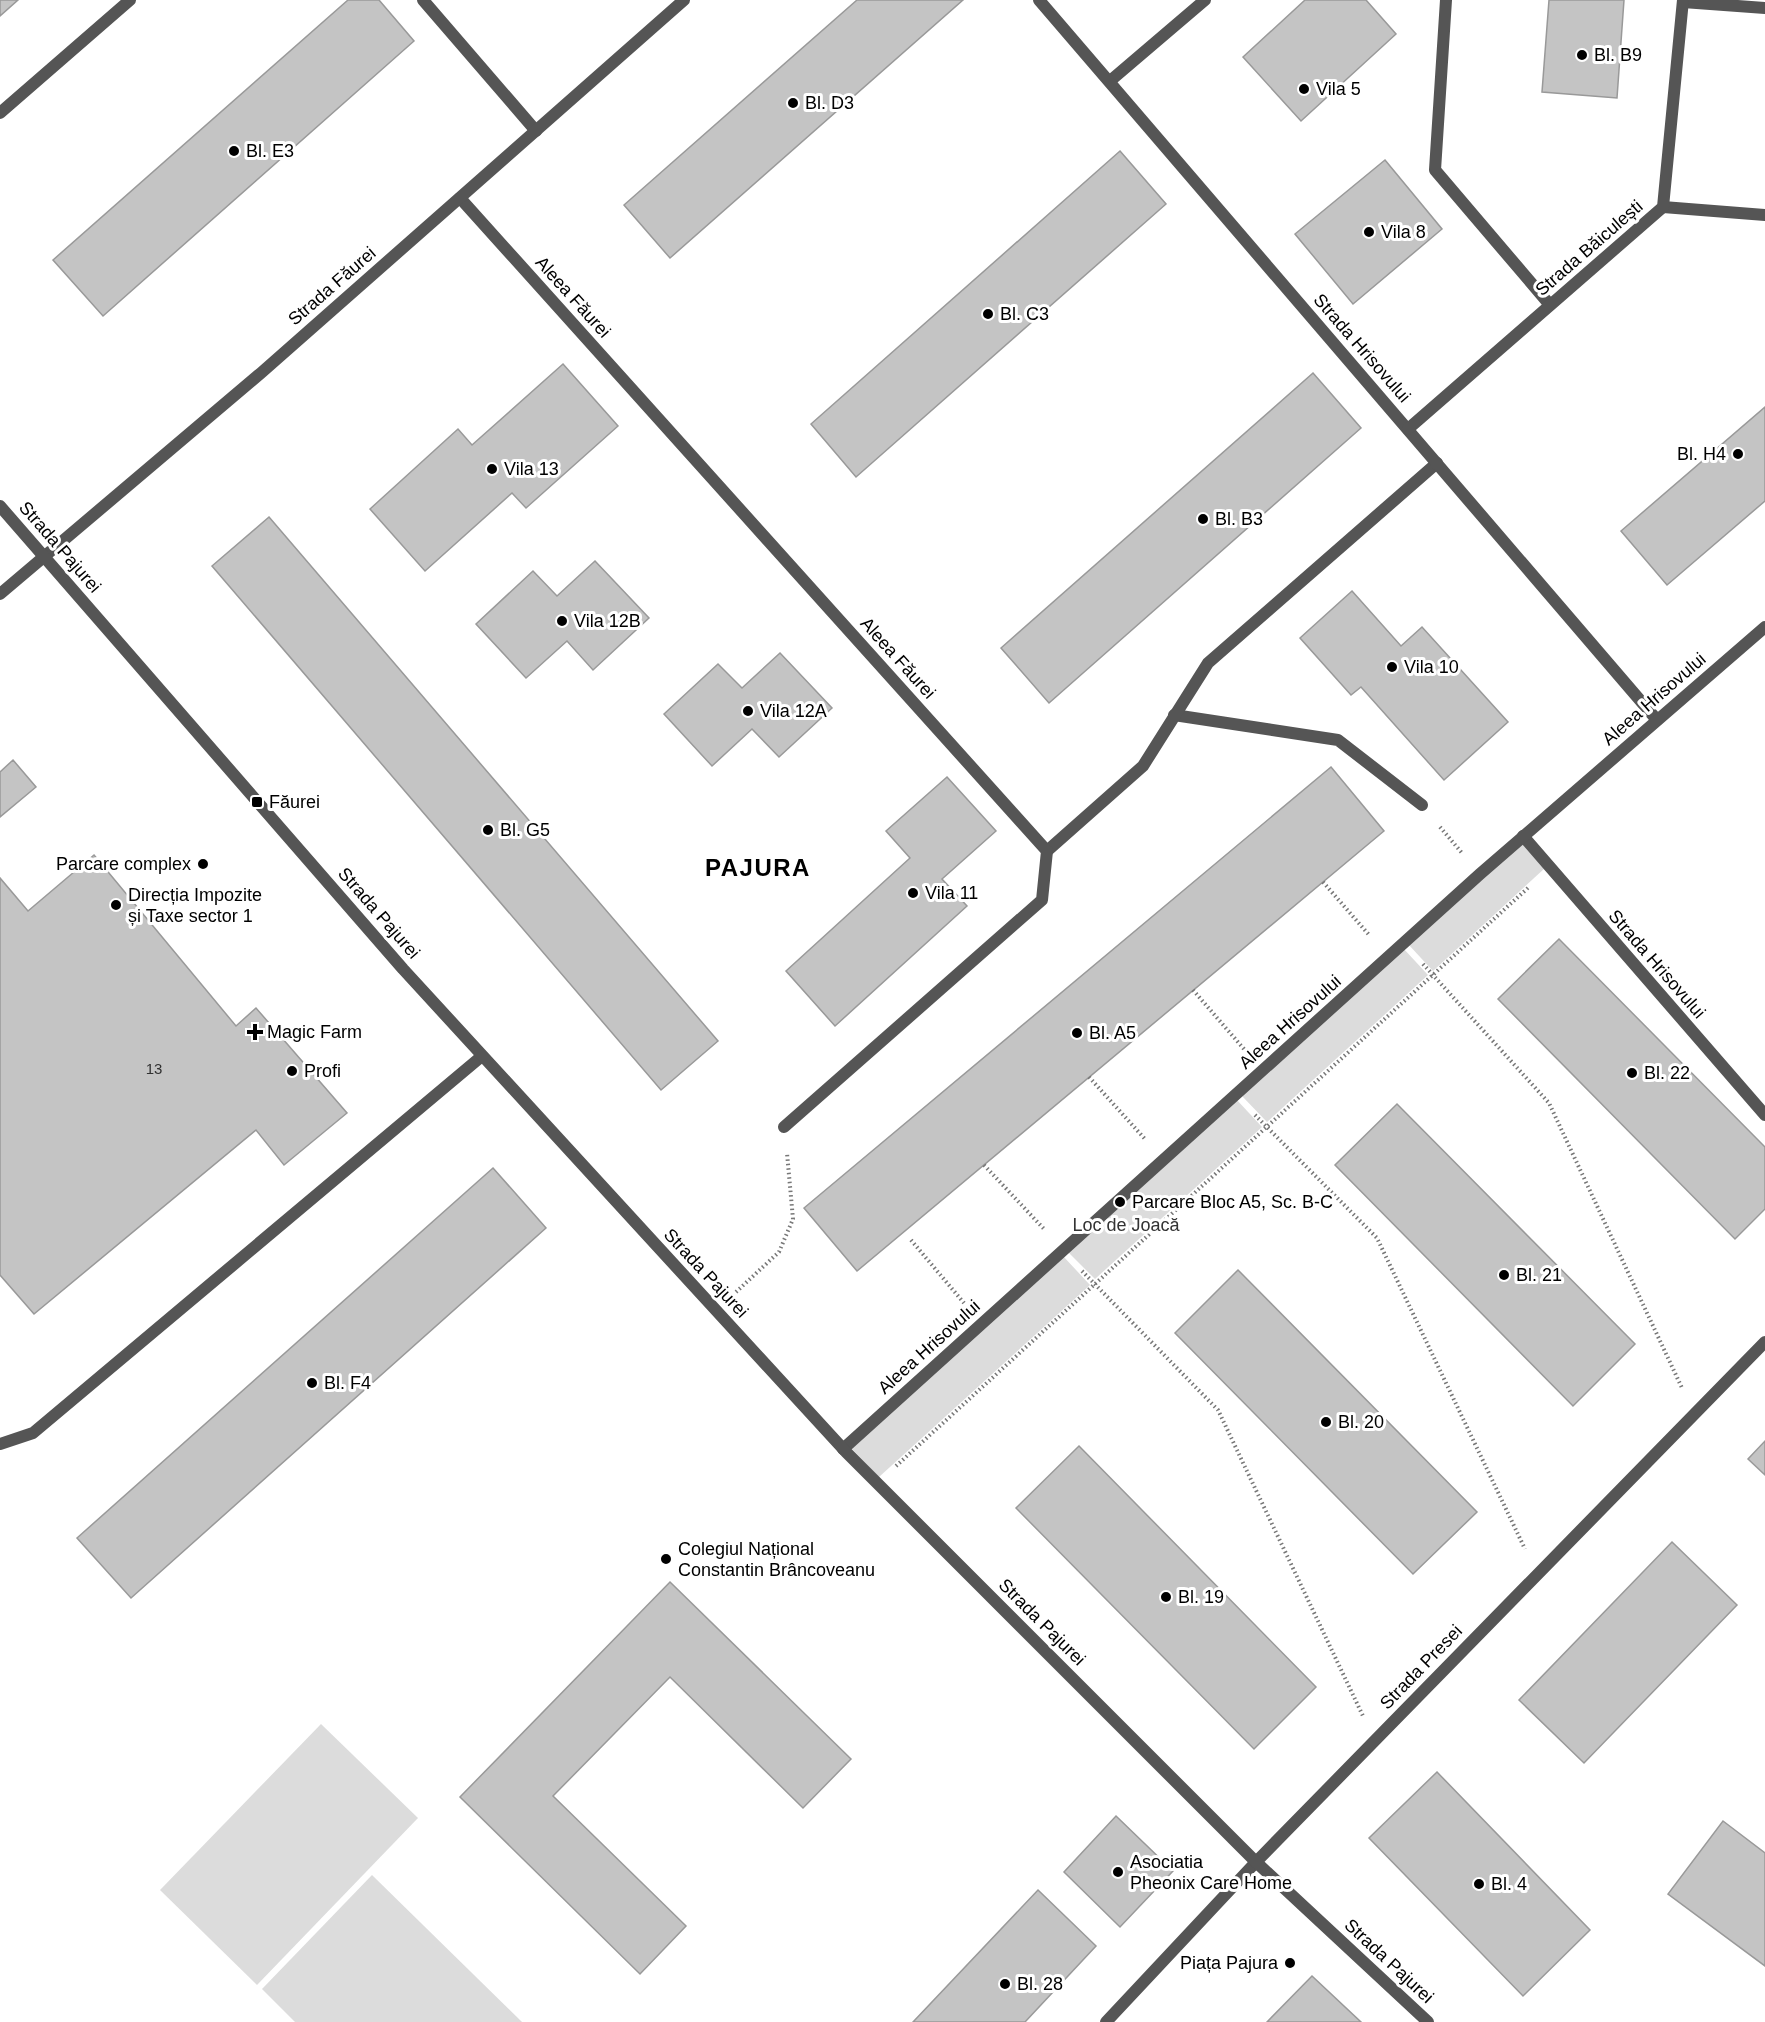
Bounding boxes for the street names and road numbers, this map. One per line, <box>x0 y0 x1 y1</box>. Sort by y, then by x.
street label: Strada Băiculești <box>1531 196 1647 300</box>
street label: Strada Făurei <box>284 243 380 329</box>
street label: Aleea Făurei <box>531 252 615 342</box>
street label: Strada Hrisovului <box>1309 290 1415 406</box>
street label: Strada Pajurei <box>15 497 105 597</box>
street label: Aleea Făurei <box>856 613 940 703</box>
street label: Aleea Hrisovului <box>1598 649 1710 749</box>
street label: Strada Pajurei <box>334 863 424 963</box>
street label: Strada Hrisovului <box>1604 906 1710 1022</box>
street label: Aleea Hrisovului <box>1235 971 1345 1073</box>
street label: Strada Pajurei <box>660 1224 752 1322</box>
street label: Aleea Hrisovului <box>874 1296 984 1398</box>
street label: Strada Pajurei <box>995 1575 1089 1669</box>
street label: Strada Presei <box>1376 1621 1466 1713</box>
street label: Strada Pajurei <box>1340 1915 1438 2007</box>

